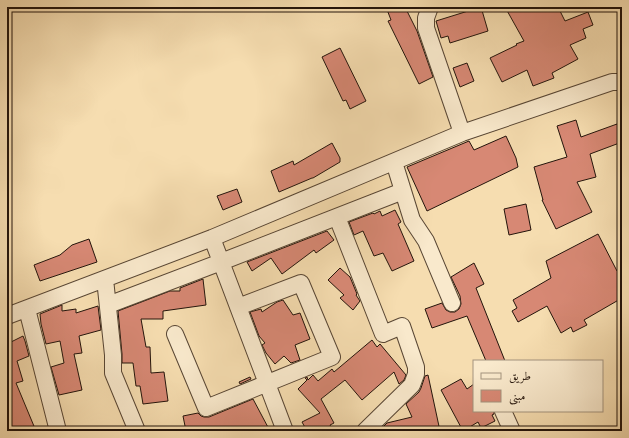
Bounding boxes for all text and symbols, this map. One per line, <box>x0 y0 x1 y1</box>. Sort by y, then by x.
legend <box>473 360 603 412</box>
text: طريق <box>509 369 531 384</box>
text: مبنى <box>509 389 525 405</box>

